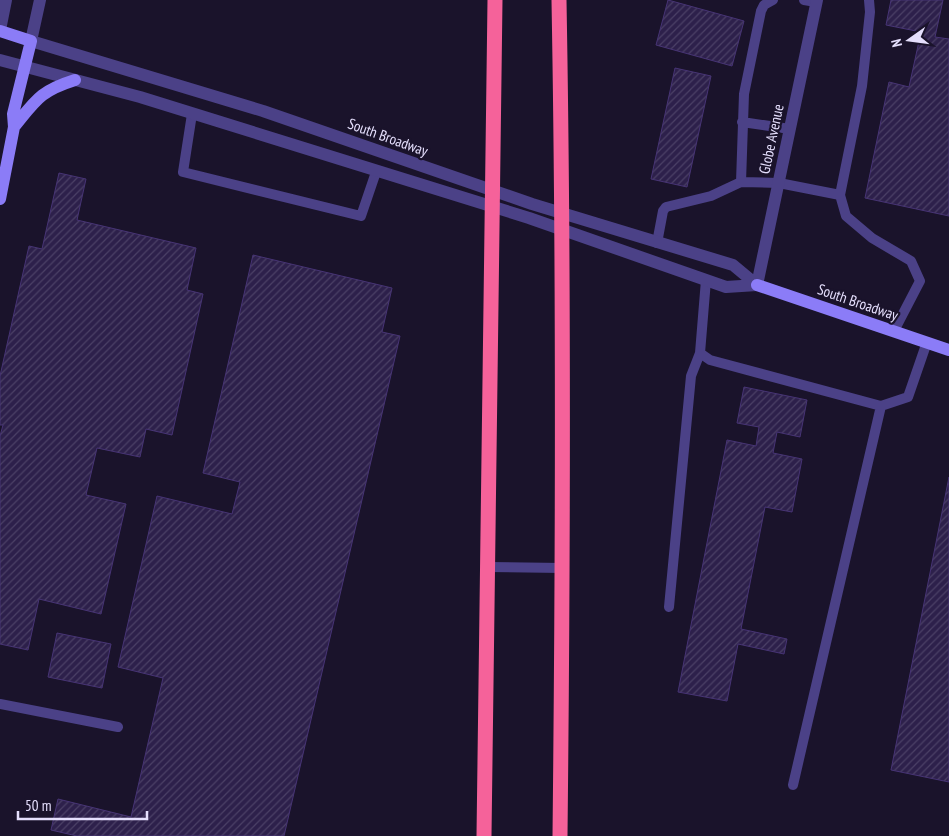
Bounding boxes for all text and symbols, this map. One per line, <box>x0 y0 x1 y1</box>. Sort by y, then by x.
north arrow <box>884 15 934 65</box>
text: N <box>887 37 906 49</box>
street label: Globe Avenue <box>754 102 788 176</box>
street label: South Broadway <box>345 114 431 160</box>
street label: South Broadway <box>815 279 901 325</box>
scale bar <box>18 788 146 820</box>
text: 50 m <box>25 796 51 815</box>

